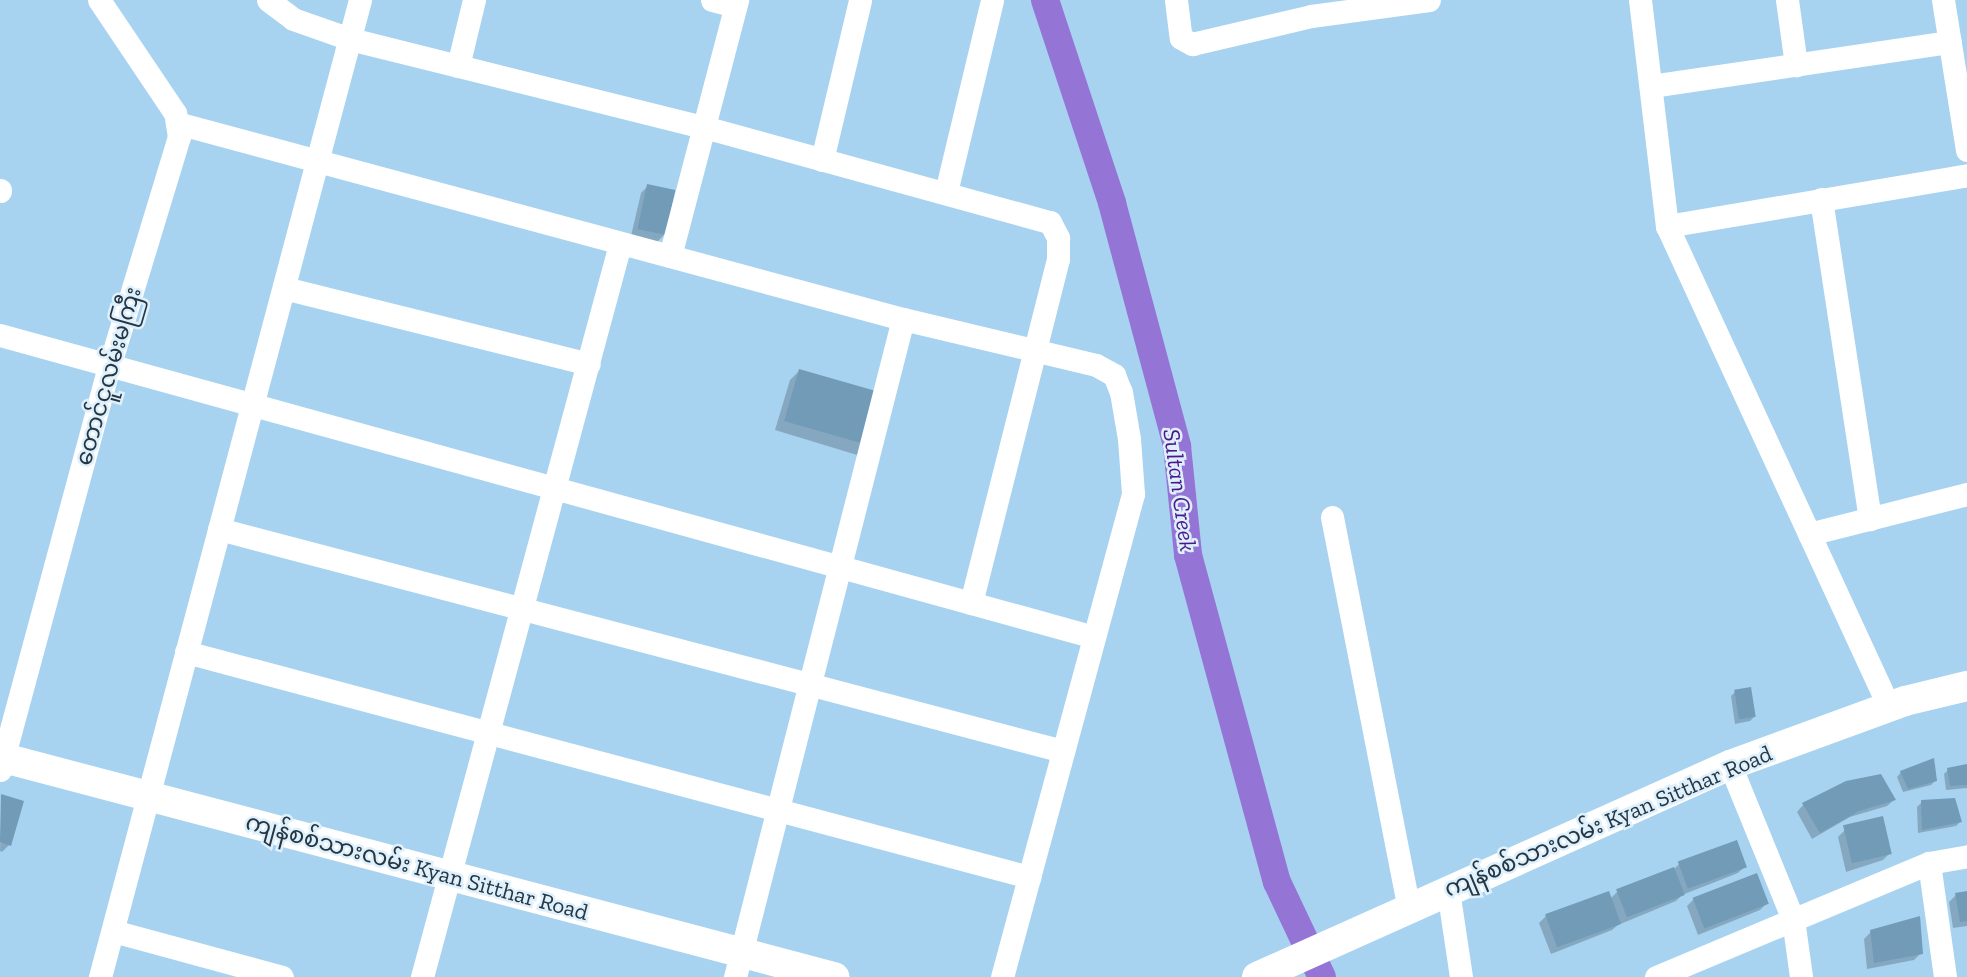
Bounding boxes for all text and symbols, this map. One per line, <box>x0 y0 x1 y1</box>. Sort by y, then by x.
street label: တောင်ငူလမ်းမကြီး <box>69 284 147 468</box>
water label: Sultan Creek <box>1157 427 1203 553</box>
street label: ကျန်စစ်သားလမ်း Kyan Sitthar Road <box>1440 739 1776 903</box>
street label: ကျန်စစ်သားလမ်း Kyan Sitthar Road <box>243 808 591 926</box>

